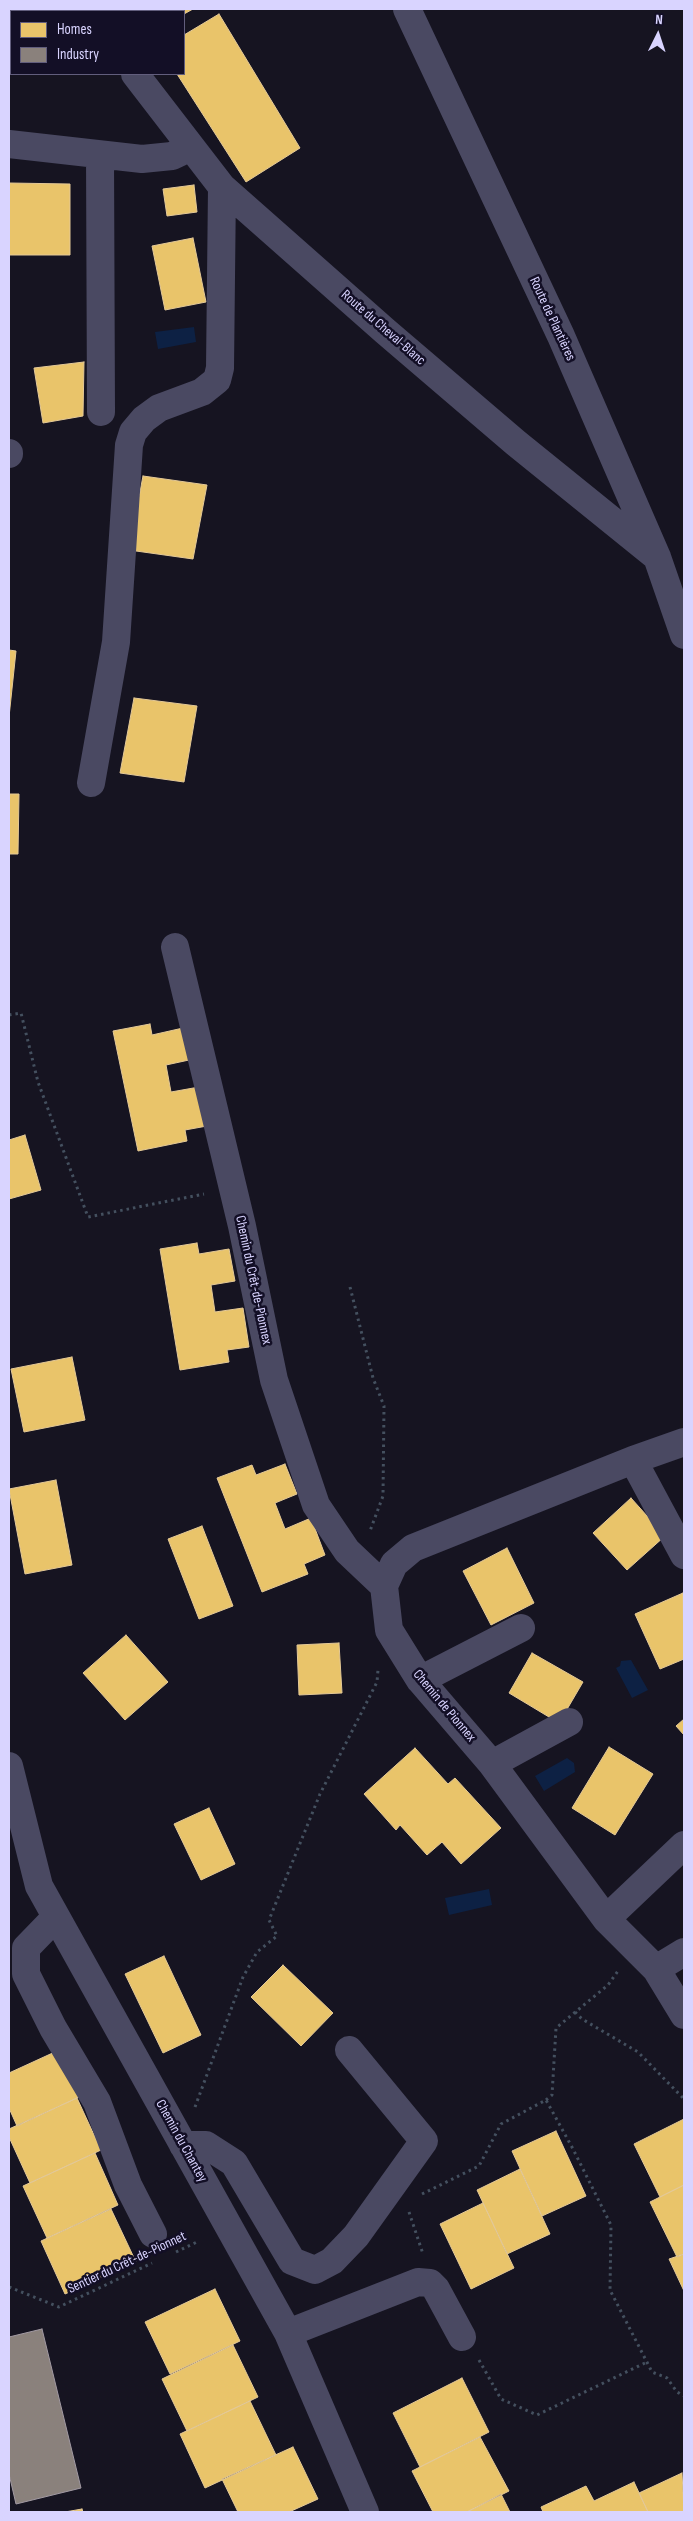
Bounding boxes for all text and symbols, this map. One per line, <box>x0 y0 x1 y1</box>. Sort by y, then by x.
legend <box>10 10 185 75</box>
north arrow <box>633 10 683 60</box>
text: N <box>655 11 663 28</box>
text: Homes <box>57 20 92 39</box>
text: Industry <box>57 45 99 64</box>
street label: Route de Plantières <box>525 274 579 364</box>
street label: Route du Cheval-Blanc <box>337 287 429 369</box>
street label: Chemin du Crêt-de-Pionnex <box>231 1214 275 1346</box>
street label: Chemin de Pionnex <box>409 1667 479 1745</box>
street label: Chemin du Chantey <box>151 2097 211 2185</box>
street label: Sentier du Crêt-de-Pionnet <box>65 2228 189 2298</box>

